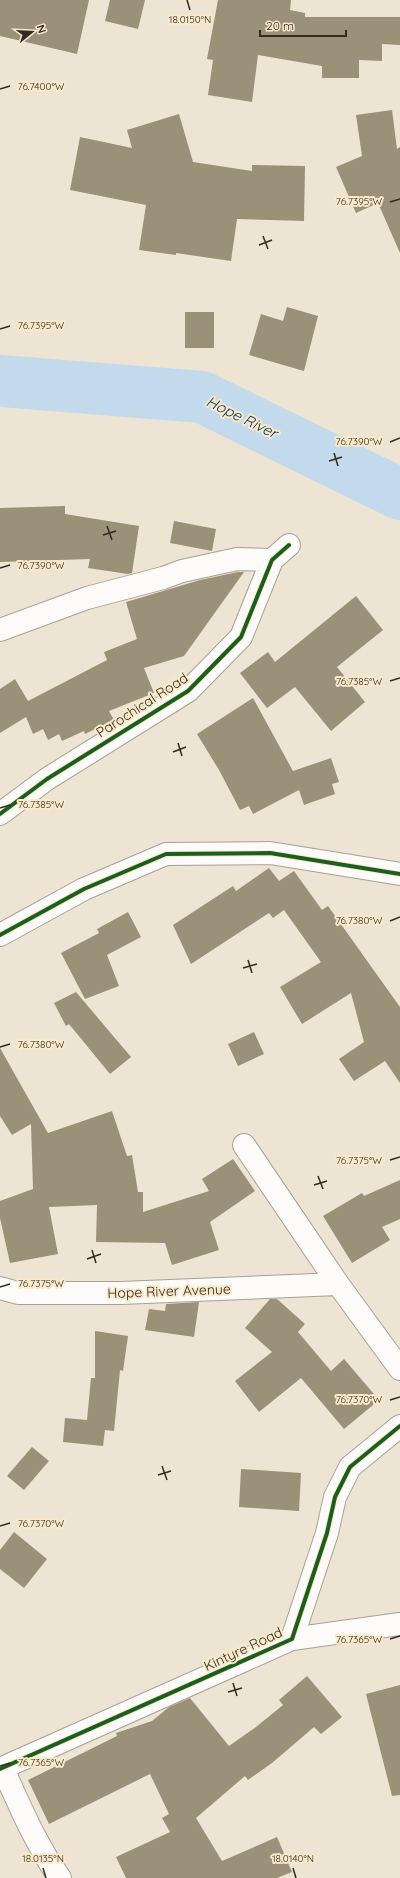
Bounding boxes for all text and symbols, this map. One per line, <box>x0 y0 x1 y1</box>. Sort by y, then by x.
north arrow <box>12 12 52 52</box>
scale bar <box>260 12 346 38</box>
text: 18.0150°N <box>169 13 211 26</box>
text: 20 m <box>266 18 294 33</box>
text: N <box>34 23 49 35</box>
text: 76.7400°W <box>18 80 65 93</box>
text: 76.7395°W <box>336 195 383 208</box>
text: 76.7395°W <box>18 319 65 332</box>
water label: Hope River <box>203 392 283 443</box>
text: 76.7390°W <box>336 435 383 448</box>
text: 76.7390°W <box>18 559 65 572</box>
street label: Parochical Road <box>93 669 191 741</box>
text: 76.7385°W <box>336 675 382 688</box>
text: 76.7385°W <box>18 798 64 811</box>
text: 76.7380°W <box>336 914 383 927</box>
text: 76.7380°W <box>18 1038 65 1051</box>
text: 76.7375°W <box>336 1154 382 1167</box>
text: 76.7375°W <box>18 1277 64 1290</box>
street label: Hope River Avenue <box>107 1280 231 1302</box>
text: 76.7370°W <box>336 1393 383 1406</box>
text: 76.7370°W <box>18 1517 65 1530</box>
street label: Kintyre Road <box>201 1623 285 1675</box>
text: 76.7365°W <box>336 1633 382 1646</box>
text: 76.7365°W <box>18 1756 64 1769</box>
text: 18.0135°N <box>22 1852 64 1865</box>
text: 18.0140°N <box>272 1852 314 1865</box>

